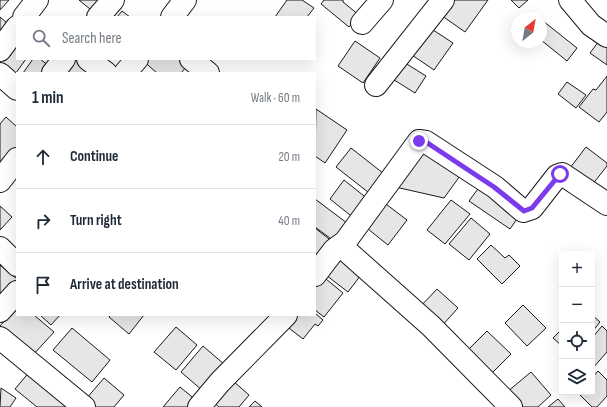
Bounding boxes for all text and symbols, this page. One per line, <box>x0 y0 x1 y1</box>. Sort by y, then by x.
north arrow <box>511 12 547 48</box>
search box <box>16 16 316 60</box>
icon: search <box>30 27 52 49</box>
text: Search here <box>62 29 122 48</box>
text: 1 min <box>32 88 64 108</box>
text: Walk · 60 m <box>251 90 300 106</box>
route end <box>410 132 428 150</box>
icon: ahead <box>32 146 54 168</box>
text: Continue <box>70 147 119 166</box>
text: 20 m <box>278 149 300 165</box>
route start <box>551 165 569 183</box>
icon: right <box>32 210 54 232</box>
text: Turn right <box>70 211 122 230</box>
text: 40 m <box>278 213 300 229</box>
map controls <box>559 251 595 395</box>
button: + <box>559 251 595 287</box>
icon: arrive <box>32 274 54 296</box>
text: Arrive at destination <box>70 275 179 294</box>
button: − <box>559 287 595 323</box>
button: locate <box>559 323 595 359</box>
button: layers <box>559 359 595 395</box>

